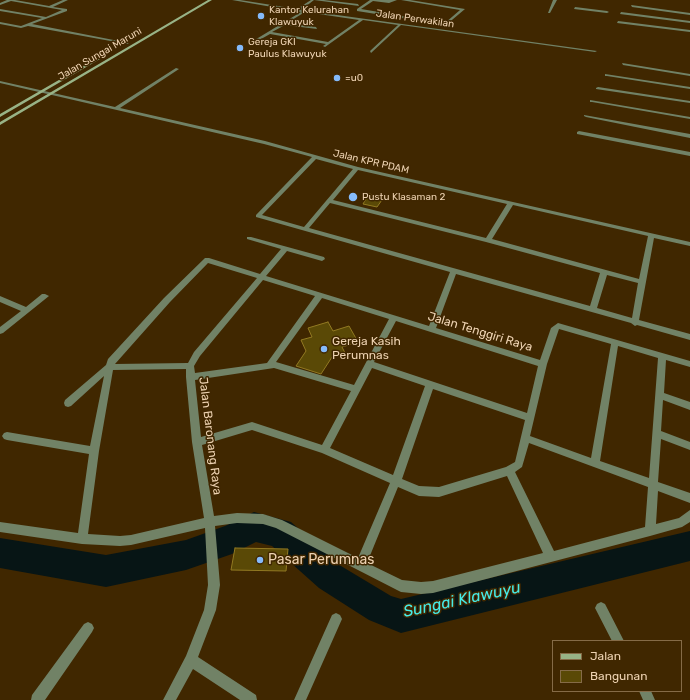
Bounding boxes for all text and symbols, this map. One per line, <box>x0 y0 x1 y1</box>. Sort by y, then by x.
place label: Kantor Kelurahan Klawuyuk <box>269 4 349 28</box>
street label: Jalan Perwakilan <box>375 8 455 30</box>
marker: Kantor Kelurahan Klawuyuk <box>256 11 266 21</box>
street label: Jalan Sungai Maruni <box>56 25 144 83</box>
place label: Gereja GKI Paulus Klawuyuk <box>248 36 327 60</box>
marker: Gereja GKI Paulus Klawuyuk <box>235 43 245 53</box>
place label: =u0 <box>345 72 363 84</box>
marker: =u0 <box>332 73 342 83</box>
street label: Jalan KPR PDAM <box>332 147 410 177</box>
marker: Pustu Klasaman 2 <box>347 191 359 203</box>
place label: Pustu Klasaman 2 <box>362 191 445 203</box>
street label: Jalan Tenggiri Raya <box>426 309 534 355</box>
place label: Gereja Kasih Perumnas <box>332 335 401 363</box>
marker: Gereja Kasih Perumnas <box>319 344 329 354</box>
street label: Jalan Baronang Raya <box>196 376 224 496</box>
place label: Pasar Perumnas <box>268 552 374 568</box>
marker: Pasar Perumnas <box>255 555 265 565</box>
water label: Sungai Klawuyu <box>401 578 523 622</box>
legend <box>552 640 682 692</box>
text: Jalan <box>590 649 621 663</box>
text: Bangunan <box>590 669 647 683</box>

